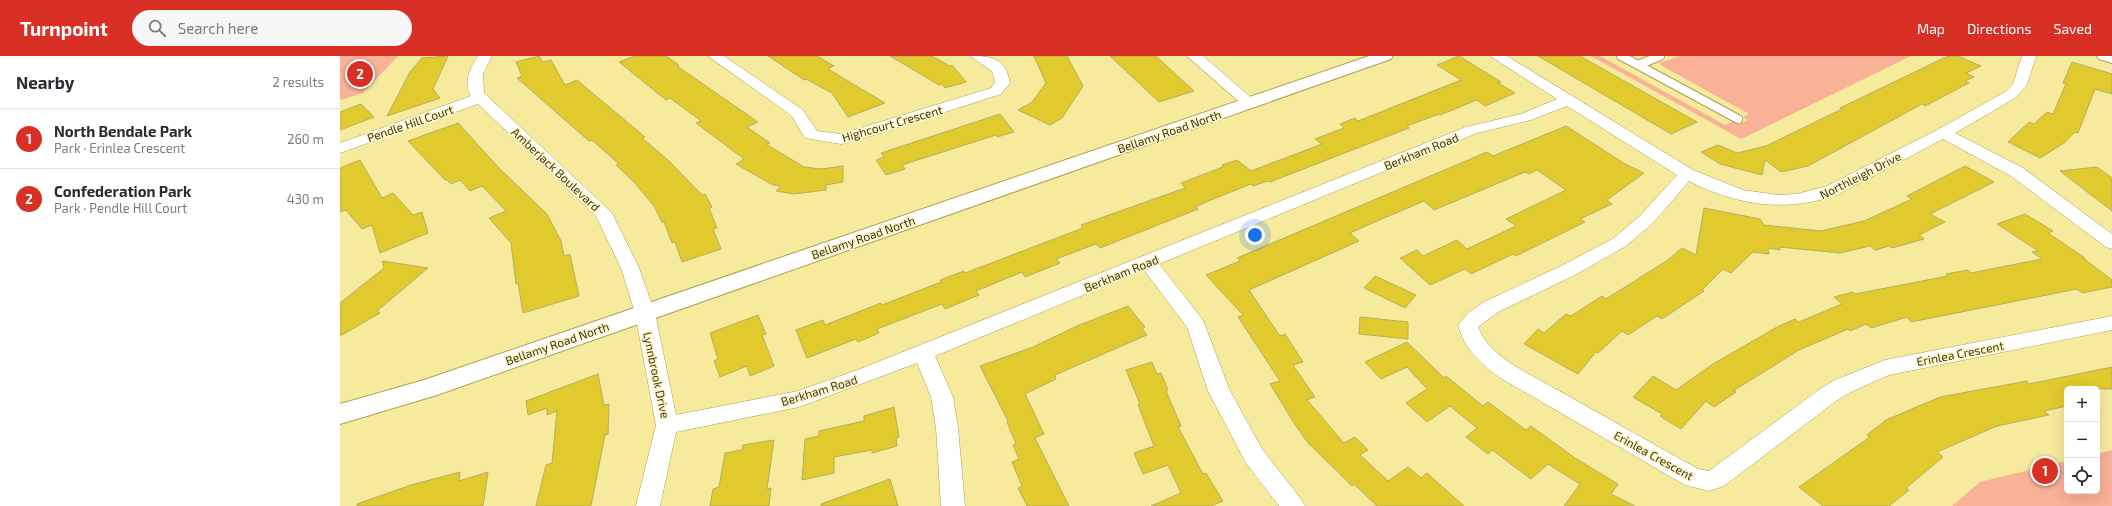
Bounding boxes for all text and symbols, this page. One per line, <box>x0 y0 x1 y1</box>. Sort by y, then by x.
search box <box>132 10 412 46</box>
text: Turnpoint <box>20 17 108 40</box>
icon: search <box>146 17 168 39</box>
text: Search here <box>178 19 258 37</box>
text: Map <box>1917 20 1945 37</box>
text: Directions <box>1967 20 2032 37</box>
text: Saved <box>2054 20 2092 37</box>
pin: 2 <box>347 59 373 89</box>
text: Nearby <box>16 72 74 92</box>
text: 2 results <box>272 74 324 90</box>
street label: Pendle Hill Court <box>365 102 455 144</box>
street label: Highcourt Crescent <box>840 102 944 144</box>
street label: Bellamy Road North <box>1115 107 1223 155</box>
text: North Bendale Park <box>54 122 192 140</box>
street label: Amberjack Boulevard <box>508 124 603 214</box>
street label: Berkham Road <box>1382 130 1460 172</box>
text: 1 <box>26 131 32 147</box>
text: 260 m <box>287 131 324 147</box>
text: Park · Erinlea Crescent <box>54 140 185 156</box>
street label: Northleigh Drive <box>1817 148 1903 202</box>
text: Confederation Park <box>54 182 191 200</box>
text: 2 <box>25 191 33 207</box>
text: 430 m <box>287 191 324 207</box>
text: Park · Pendle Hill Court <box>54 200 187 216</box>
street label: Bellamy Road North <box>809 213 917 261</box>
your location <box>1245 225 1265 245</box>
street label: Berkham Road <box>1082 252 1160 294</box>
street label: Bellamy Road North <box>503 319 611 367</box>
street label: Lynnbrook Drive <box>641 331 673 419</box>
street label: Erinlea Crescent <box>1915 338 2005 368</box>
street label: Berkham Road <box>779 372 859 408</box>
map controls <box>2064 386 2100 494</box>
button: + <box>2064 386 2100 422</box>
button: − <box>2064 422 2100 458</box>
street label: Erinlea Crescent <box>1612 427 1696 483</box>
pin: 1 <box>2032 456 2058 486</box>
button: locate <box>2064 458 2100 494</box>

